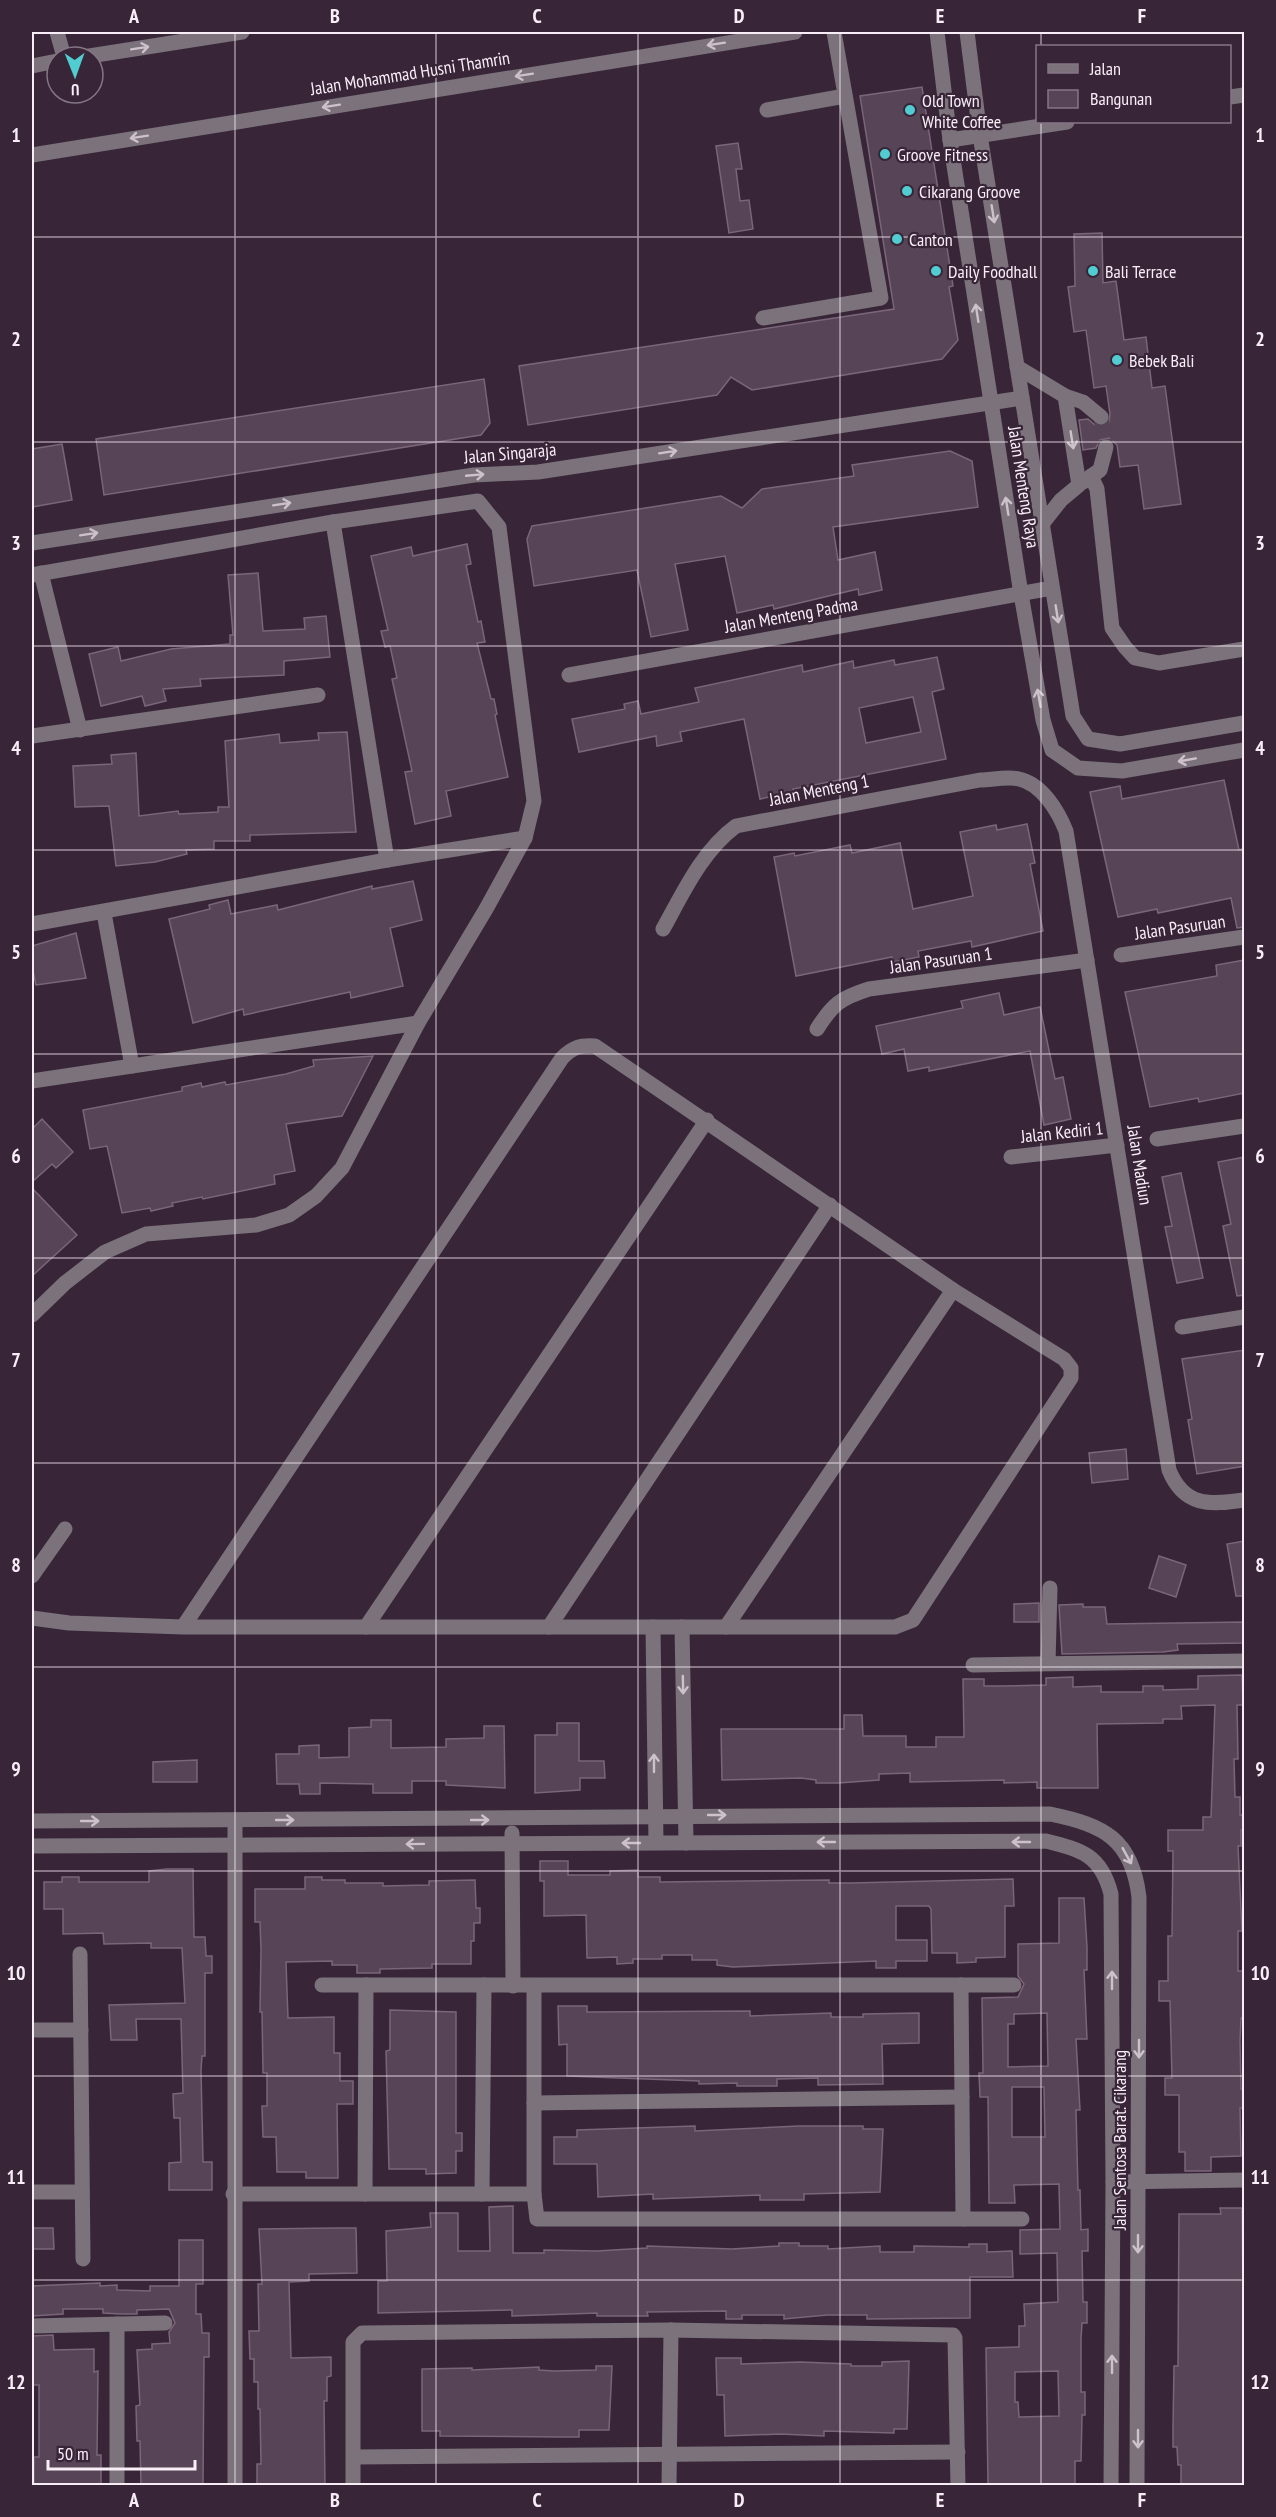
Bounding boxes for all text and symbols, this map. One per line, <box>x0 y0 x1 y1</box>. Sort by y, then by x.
text: A <box>128 3 140 29</box>
text: B <box>330 3 340 29</box>
text: C <box>532 3 542 29</box>
text: D <box>734 3 745 29</box>
text: E <box>936 3 944 29</box>
text: F <box>1138 3 1146 29</box>
one-way arrow <box>707 39 727 50</box>
one-way arrow <box>130 42 150 53</box>
north arrow <box>45 45 105 105</box>
legend <box>1036 45 1231 123</box>
street label: Jalan Mohammad Husni Thamrin <box>308 46 511 100</box>
text: Jalan <box>1089 57 1121 80</box>
one-way arrow <box>514 70 534 81</box>
text: U <box>71 80 80 100</box>
text: Bangunan <box>1090 87 1152 110</box>
place label: Old Town White Coffee <box>922 89 1001 133</box>
one-way arrow <box>322 100 342 111</box>
marker: Old Town White Coffee <box>903 103 917 117</box>
text: 1 <box>11 122 21 148</box>
text: 1 <box>1255 122 1265 148</box>
one-way arrow <box>129 132 149 143</box>
place label: Groove Fitness <box>897 143 988 166</box>
marker: Groove Fitness <box>878 147 892 161</box>
place label: Cikarang Groove <box>919 180 1021 203</box>
marker: Cikarang Groove <box>900 184 914 198</box>
one-way arrow <box>987 204 998 223</box>
place label: Canton <box>909 228 953 251</box>
marker: Canton <box>890 232 904 246</box>
place label: Daily Foodhall <box>948 260 1038 283</box>
place label: Bali Terrace <box>1105 260 1176 283</box>
marker: Daily Foodhall <box>929 264 943 278</box>
marker: Bali Terrace <box>1086 264 1100 278</box>
one-way arrow <box>972 304 983 323</box>
text: 2 <box>11 326 21 352</box>
text: 2 <box>1255 326 1265 352</box>
place label: Bebek Bali <box>1129 349 1194 372</box>
marker: Bebek Bali <box>1110 353 1124 367</box>
street label: Jalan Menteng Raya <box>1003 423 1045 550</box>
one-way arrow <box>1067 429 1078 449</box>
street label: Jalan Singaraja <box>462 438 557 469</box>
one-way arrow <box>658 446 678 457</box>
one-way arrow <box>464 469 484 480</box>
one-way arrow <box>1002 496 1013 516</box>
one-way arrow <box>272 499 291 510</box>
one-way arrow <box>79 529 99 540</box>
text: 3 <box>11 530 21 556</box>
text: 3 <box>1255 530 1265 556</box>
street label: Jalan Menteng Padma <box>722 592 859 638</box>
one-way arrow <box>1051 604 1062 623</box>
one-way arrow <box>1033 689 1044 709</box>
text: 4 <box>11 735 21 761</box>
text: 4 <box>1255 735 1265 761</box>
one-way arrow <box>1177 755 1197 766</box>
street label: Jalan Menteng 1 <box>766 769 871 811</box>
street label: Jalan Pasuruan <box>1132 909 1227 945</box>
text: 5 <box>11 939 21 965</box>
text: 5 <box>1255 939 1265 965</box>
street label: Jalan Pasuruan 1 <box>887 941 994 979</box>
street label: Jalan Kediri 1 <box>1019 1116 1104 1148</box>
street label: Jalan Madiun <box>1122 1122 1158 1207</box>
text: 6 <box>11 1143 21 1169</box>
text: 6 <box>1255 1143 1265 1169</box>
text: 7 <box>11 1347 21 1373</box>
text: 7 <box>1255 1347 1265 1373</box>
text: 8 <box>11 1552 21 1578</box>
text: 8 <box>1255 1552 1265 1578</box>
one-way arrow <box>677 1675 689 1695</box>
one-way arrow <box>648 1754 660 1774</box>
text: 9 <box>11 1756 21 1782</box>
text: 9 <box>1255 1756 1265 1782</box>
one-way arrow <box>706 1809 726 1821</box>
one-way arrow <box>274 1814 294 1826</box>
one-way arrow <box>469 1814 489 1826</box>
one-way arrow <box>79 1815 99 1827</box>
one-way arrow <box>816 1836 836 1848</box>
one-way arrow <box>1011 1836 1031 1848</box>
one-way arrow <box>621 1837 641 1848</box>
one-way arrow <box>405 1838 425 1850</box>
one-way arrow <box>1121 1847 1133 1864</box>
text: 10 <box>6 1960 26 1986</box>
text: 10 <box>1250 1960 1270 1986</box>
one-way arrow <box>1106 1971 1118 1991</box>
one-way arrow <box>1133 2038 1145 2058</box>
street label: Jalan Sentosa Barat. Cikarang <box>1108 2050 1131 2231</box>
text: 11 <box>6 2164 26 2190</box>
text: 11 <box>1250 2164 1270 2190</box>
one-way arrow <box>1132 2233 1144 2253</box>
one-way arrow <box>1106 2355 1118 2375</box>
text: 12 <box>6 2369 26 2395</box>
text: 12 <box>1250 2369 1270 2395</box>
one-way arrow <box>1132 2428 1144 2448</box>
scale bar <box>48 2433 195 2471</box>
text: 50 m <box>57 2442 89 2465</box>
text: A <box>128 2487 140 2513</box>
text: B <box>330 2487 340 2513</box>
text: C <box>532 2487 542 2513</box>
text: D <box>734 2487 745 2513</box>
text: E <box>936 2487 944 2513</box>
text: F <box>1138 2487 1146 2513</box>

